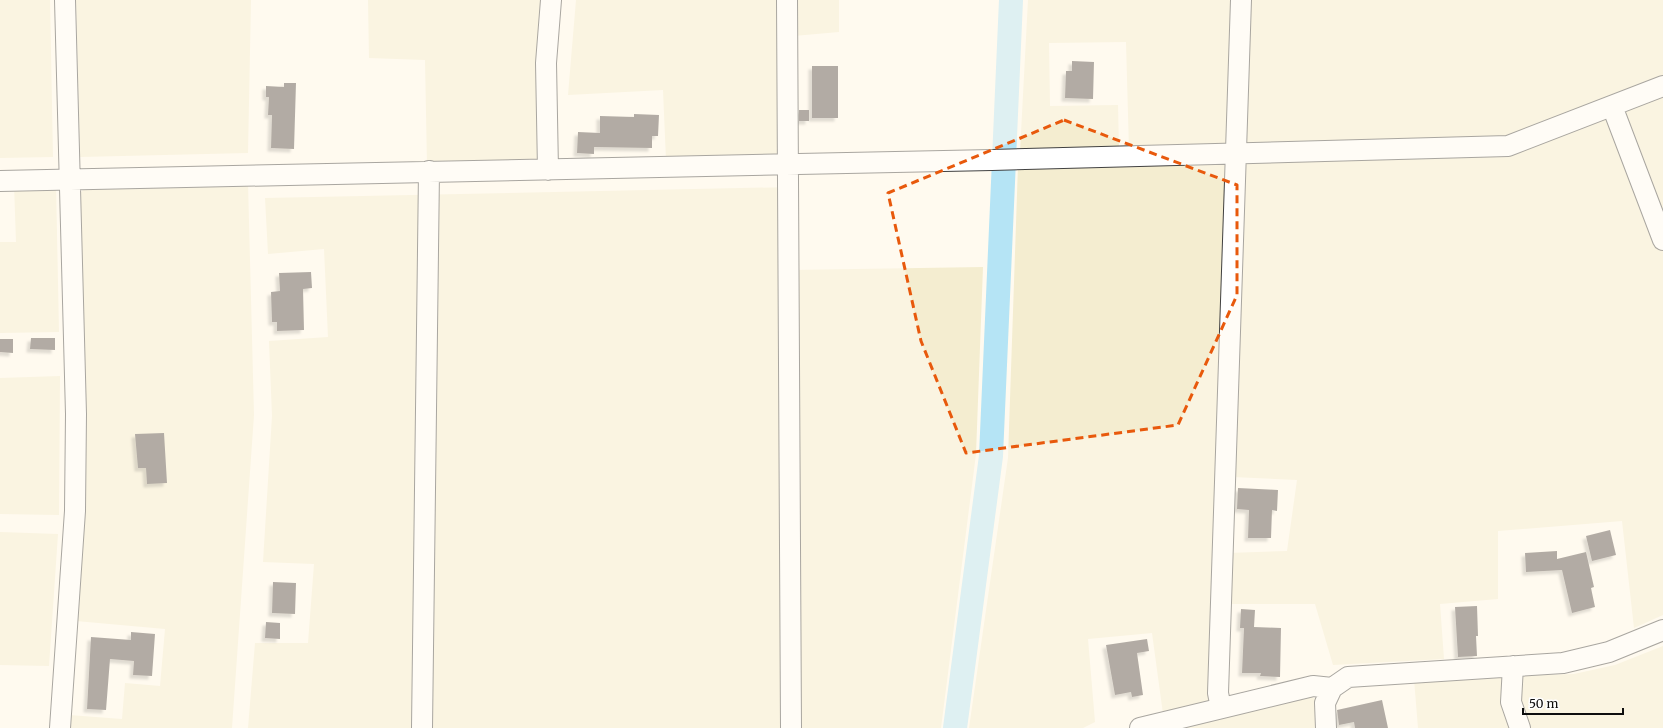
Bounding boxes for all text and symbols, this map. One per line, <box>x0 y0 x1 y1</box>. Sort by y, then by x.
scale bar <box>1523 690 1623 716</box>
text: 50 m <box>1529 696 1558 711</box>

